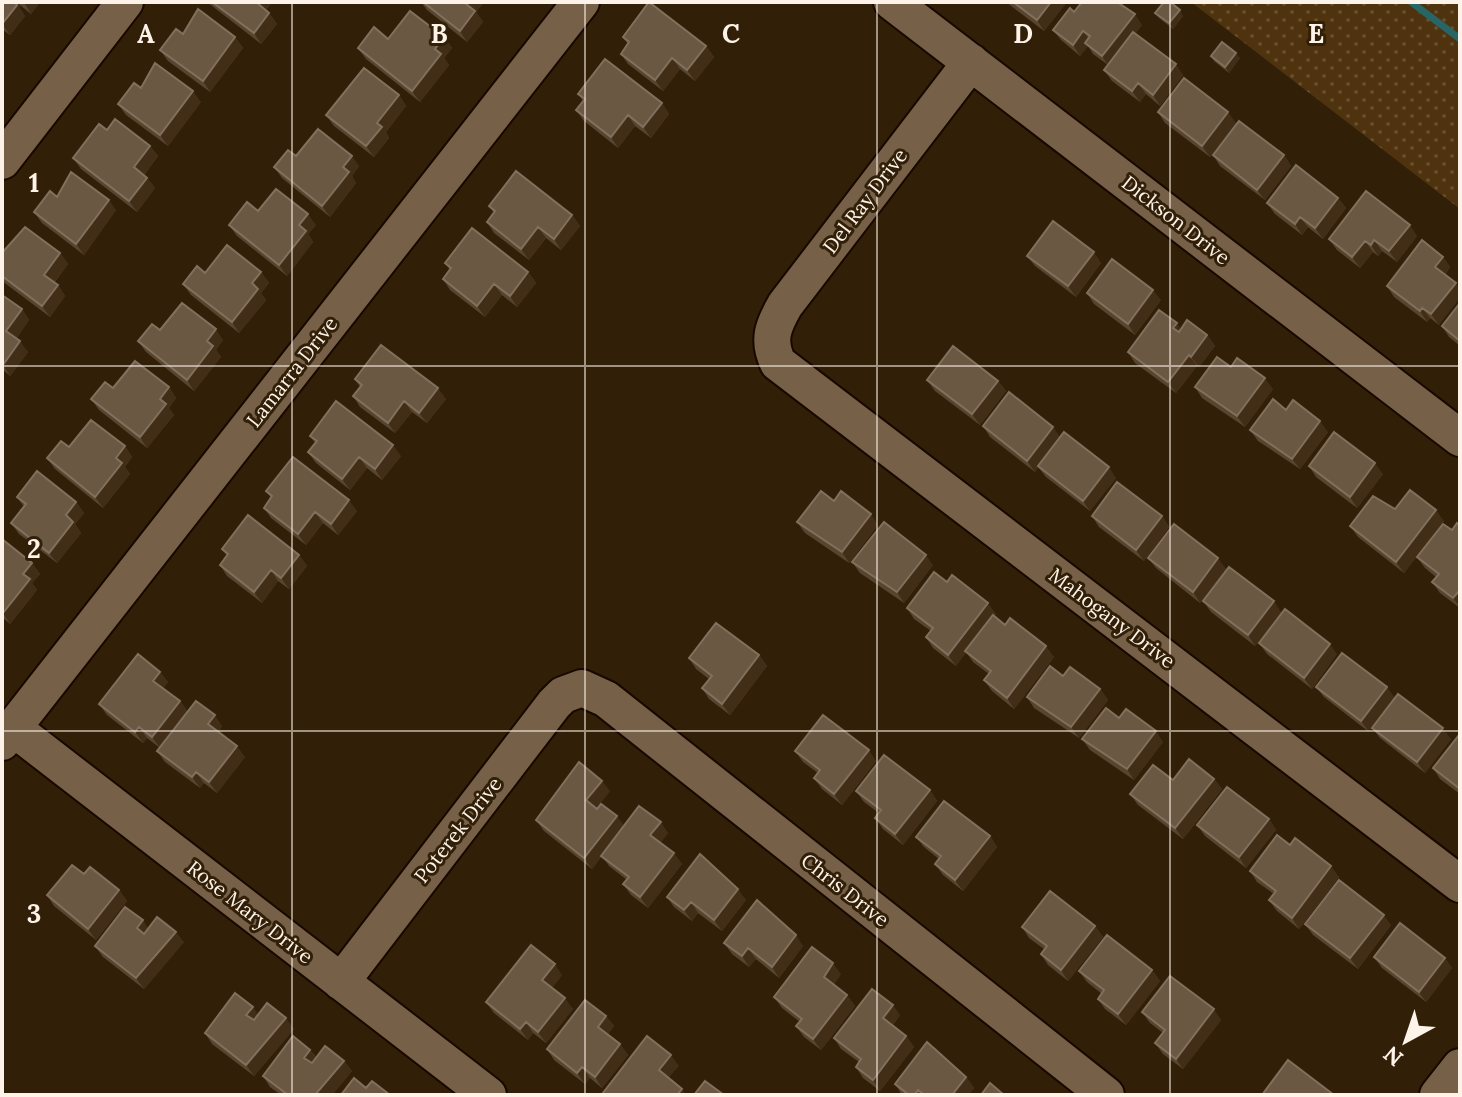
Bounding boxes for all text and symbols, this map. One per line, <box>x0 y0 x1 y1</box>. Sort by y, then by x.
text: A <box>137 17 155 50</box>
text: B <box>430 17 448 50</box>
text: C <box>722 17 740 50</box>
text: D <box>1013 17 1033 50</box>
text: E <box>1308 17 1324 50</box>
street label: Del Ray Drive <box>817 143 912 258</box>
text: 1 <box>29 166 39 199</box>
street label: Dickson Drive <box>1117 170 1235 270</box>
street label: Lamarra Drive <box>241 311 343 432</box>
text: 2 <box>27 532 41 565</box>
street label: Mahogany Drive <box>1044 562 1180 673</box>
street label: Poterek Drive <box>408 772 507 888</box>
street label: Chris Drive <box>796 848 894 932</box>
street label: Rose Mary Drive <box>182 855 318 969</box>
text: 3 <box>27 897 41 930</box>
north arrow <box>1366 1001 1446 1081</box>
text: N <box>1378 1040 1409 1073</box>

